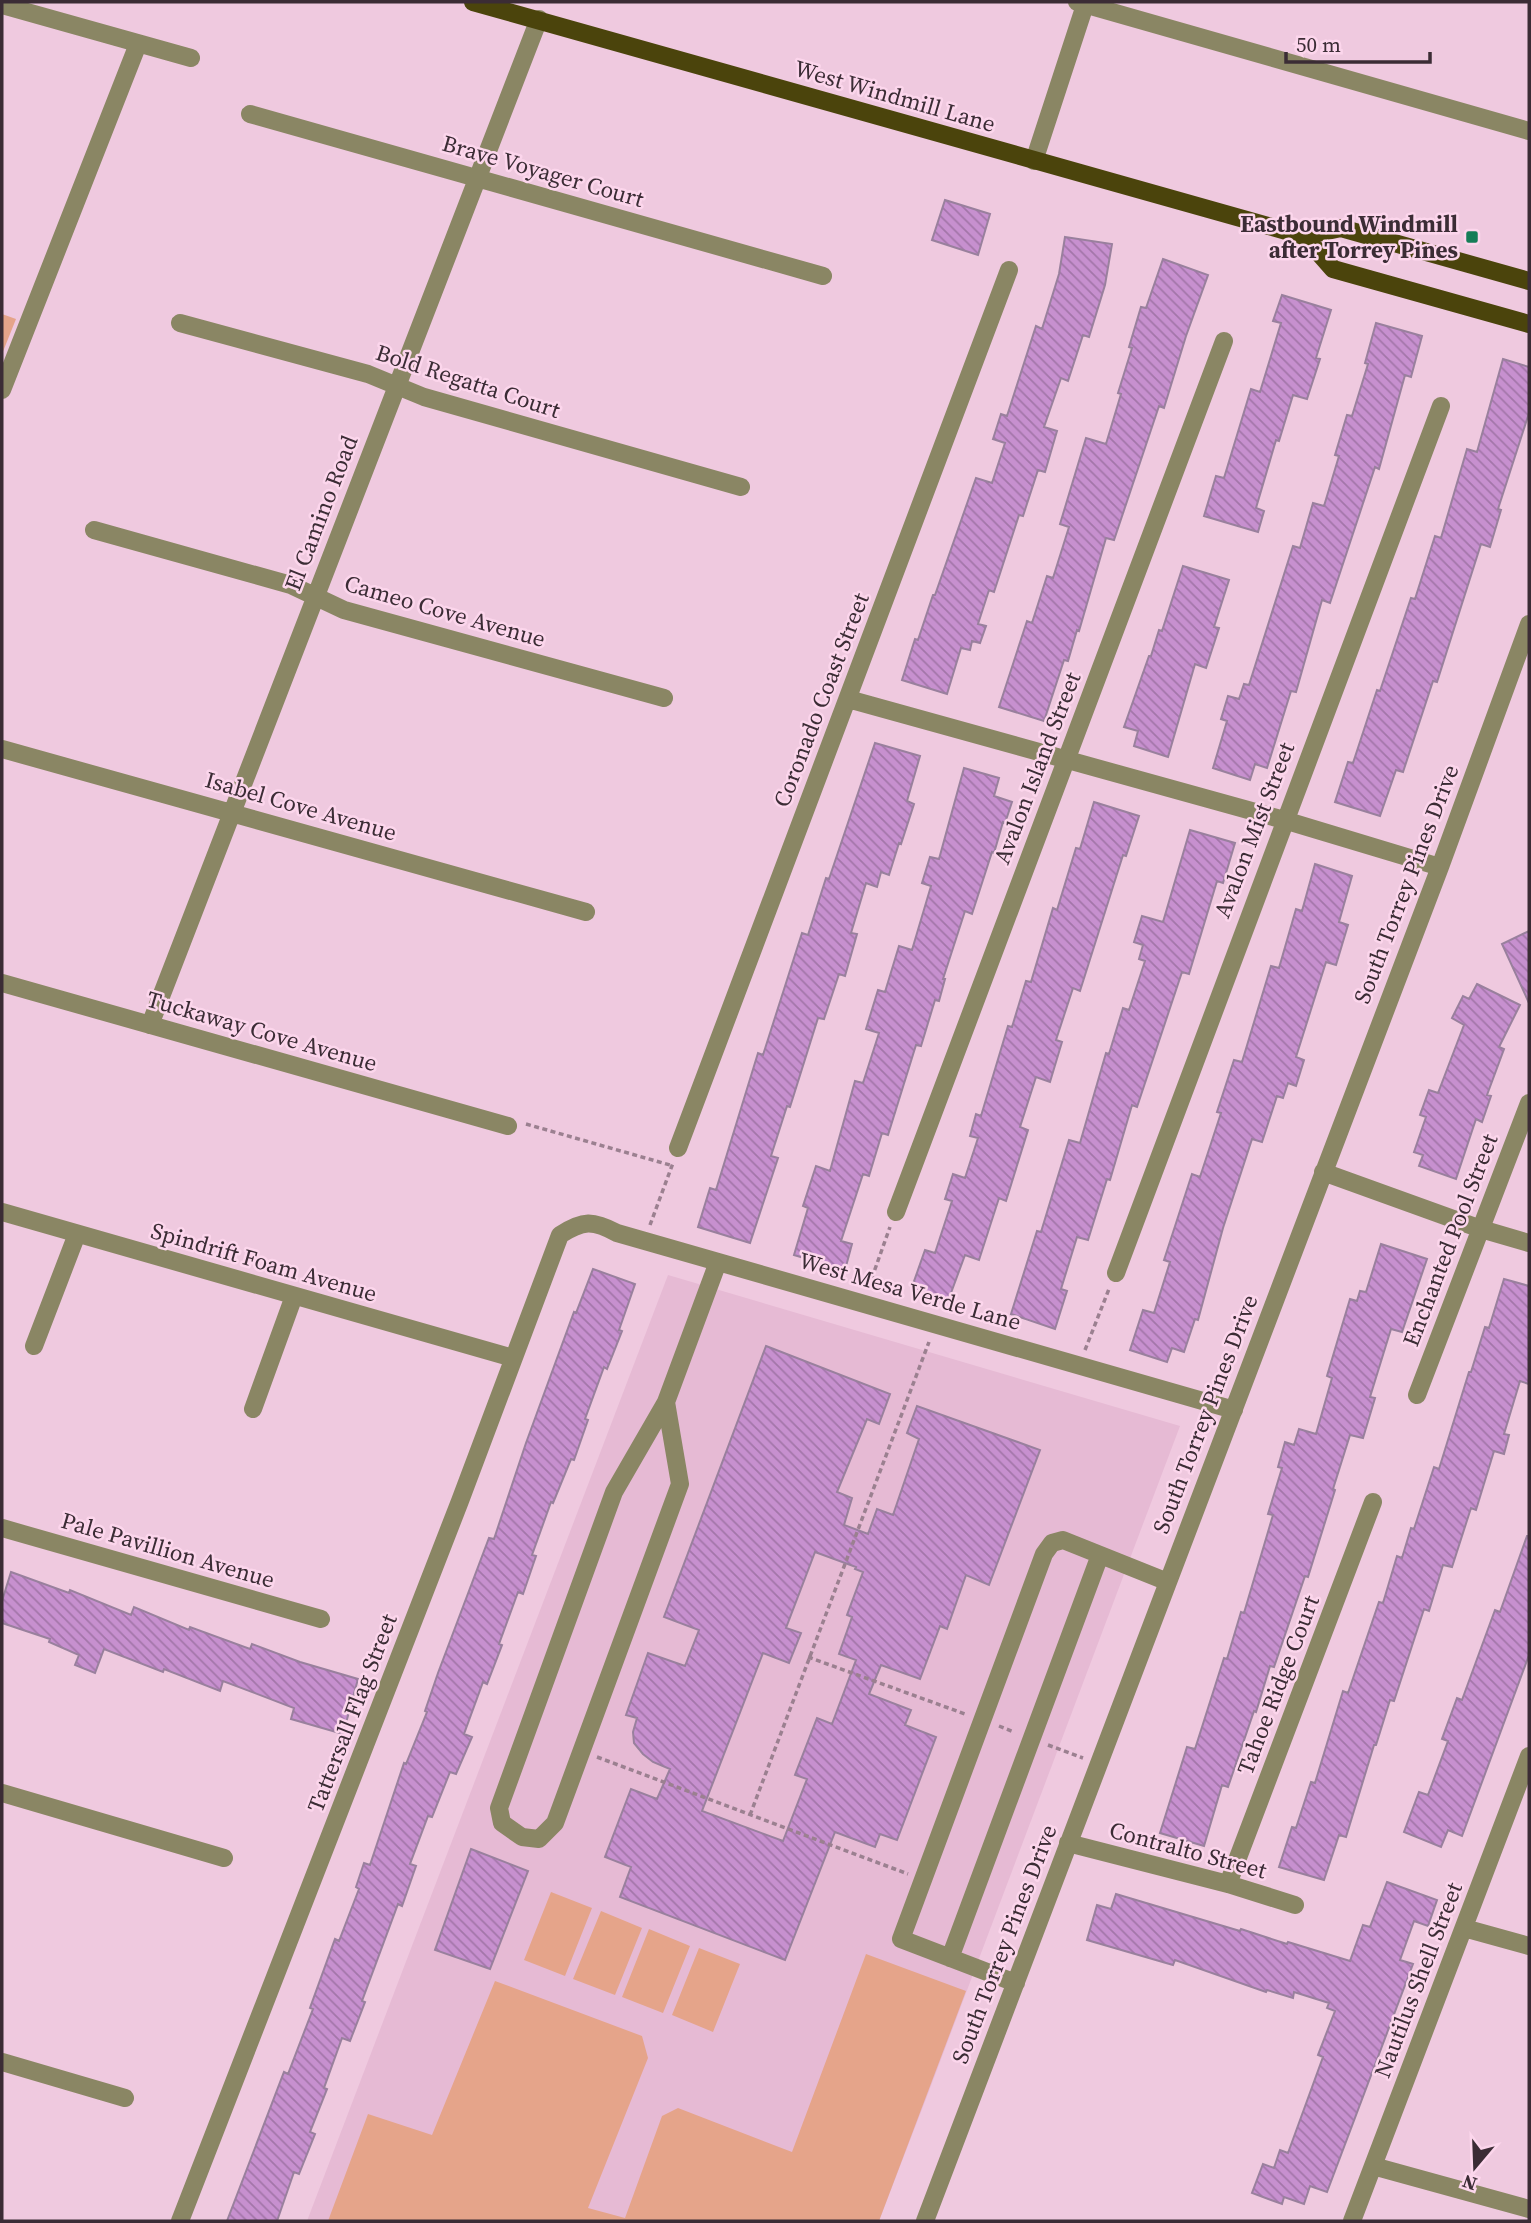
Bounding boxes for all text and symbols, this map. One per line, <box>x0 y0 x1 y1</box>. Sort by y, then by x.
scale bar <box>1286 21 1430 65</box>
text: 50 m <box>1296 30 1341 59</box>
street label: West Windmill Lane <box>791 52 999 140</box>
street label: Brave Voyager Court <box>438 127 648 215</box>
place label: Eastbound Windmill after Torrey Pines <box>1240 208 1458 266</box>
marker: Eastbound Windmill after Torrey Pines <box>1464 229 1480 245</box>
street label: Bold Regatta Court <box>372 336 565 426</box>
street label: El Camino Road <box>277 431 365 595</box>
street label: Cameo Cove Avenue <box>341 567 549 655</box>
street label: Coronado Coast Street <box>765 588 877 812</box>
street label: Avalon Island Street <box>986 667 1089 869</box>
street label: Avalon Mist Street <box>1206 737 1302 922</box>
street label: South Torrey Pines Drive <box>1346 760 1466 1008</box>
street label: Isabel Cove Avenue <box>202 763 400 849</box>
street label: Tuckaway Cove Avenue <box>143 983 381 1079</box>
street label: Enchanted Pool Street <box>1395 1129 1506 1351</box>
street label: Spindrift Foam Avenue <box>147 1214 381 1310</box>
street label: West Mesa Verde Lane <box>795 1244 1025 1338</box>
street label: South Torrey Pines Drive <box>1145 1290 1265 1538</box>
street label: Pale Pavillion Avenue <box>58 1504 278 1596</box>
street label: Tahoe Ridge Court <box>1229 1590 1327 1779</box>
street label: Tattersall Flag Street <box>299 1609 405 1817</box>
street label: Contralto Street <box>1106 1814 1271 1886</box>
street label: South Torrey Pines Drive <box>944 1820 1064 2068</box>
street label: Nautilus Shell Street <box>1366 1877 1470 2082</box>
north arrow <box>1440 2132 1510 2202</box>
text: N <box>1459 2168 1480 2198</box>

